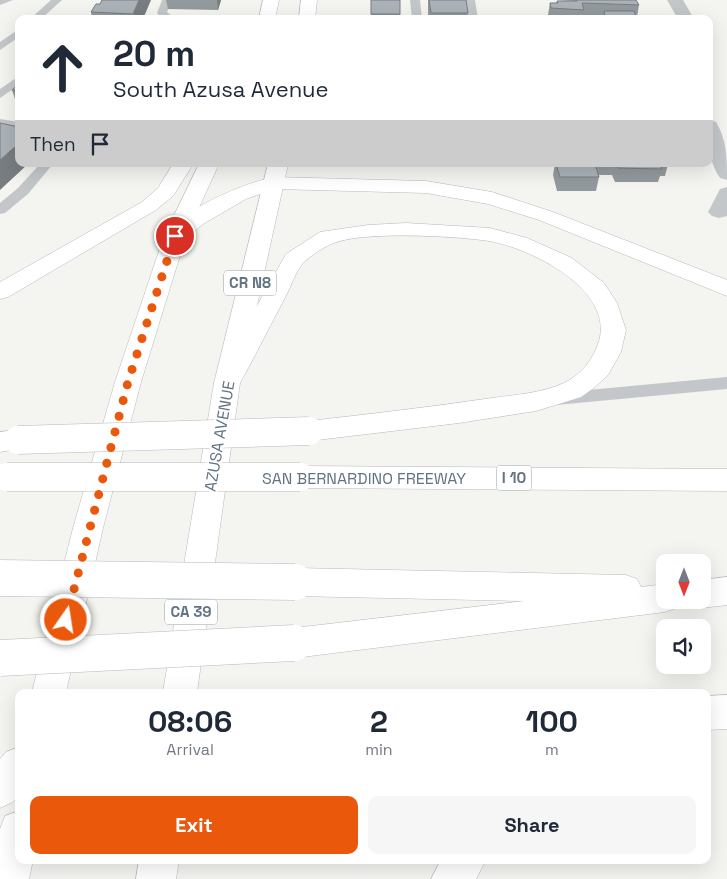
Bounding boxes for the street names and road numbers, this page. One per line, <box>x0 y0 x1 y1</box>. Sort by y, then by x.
road number: CR N8 <box>224 270 276 296</box>
street label: AZUSA AVENUE <box>199 379 240 493</box>
road number: I 10 <box>496 466 532 490</box>
street label: SAN BERNARDINO FREEWAY <box>262 468 466 489</box>
road number: CA 39 <box>165 600 217 624</box>

